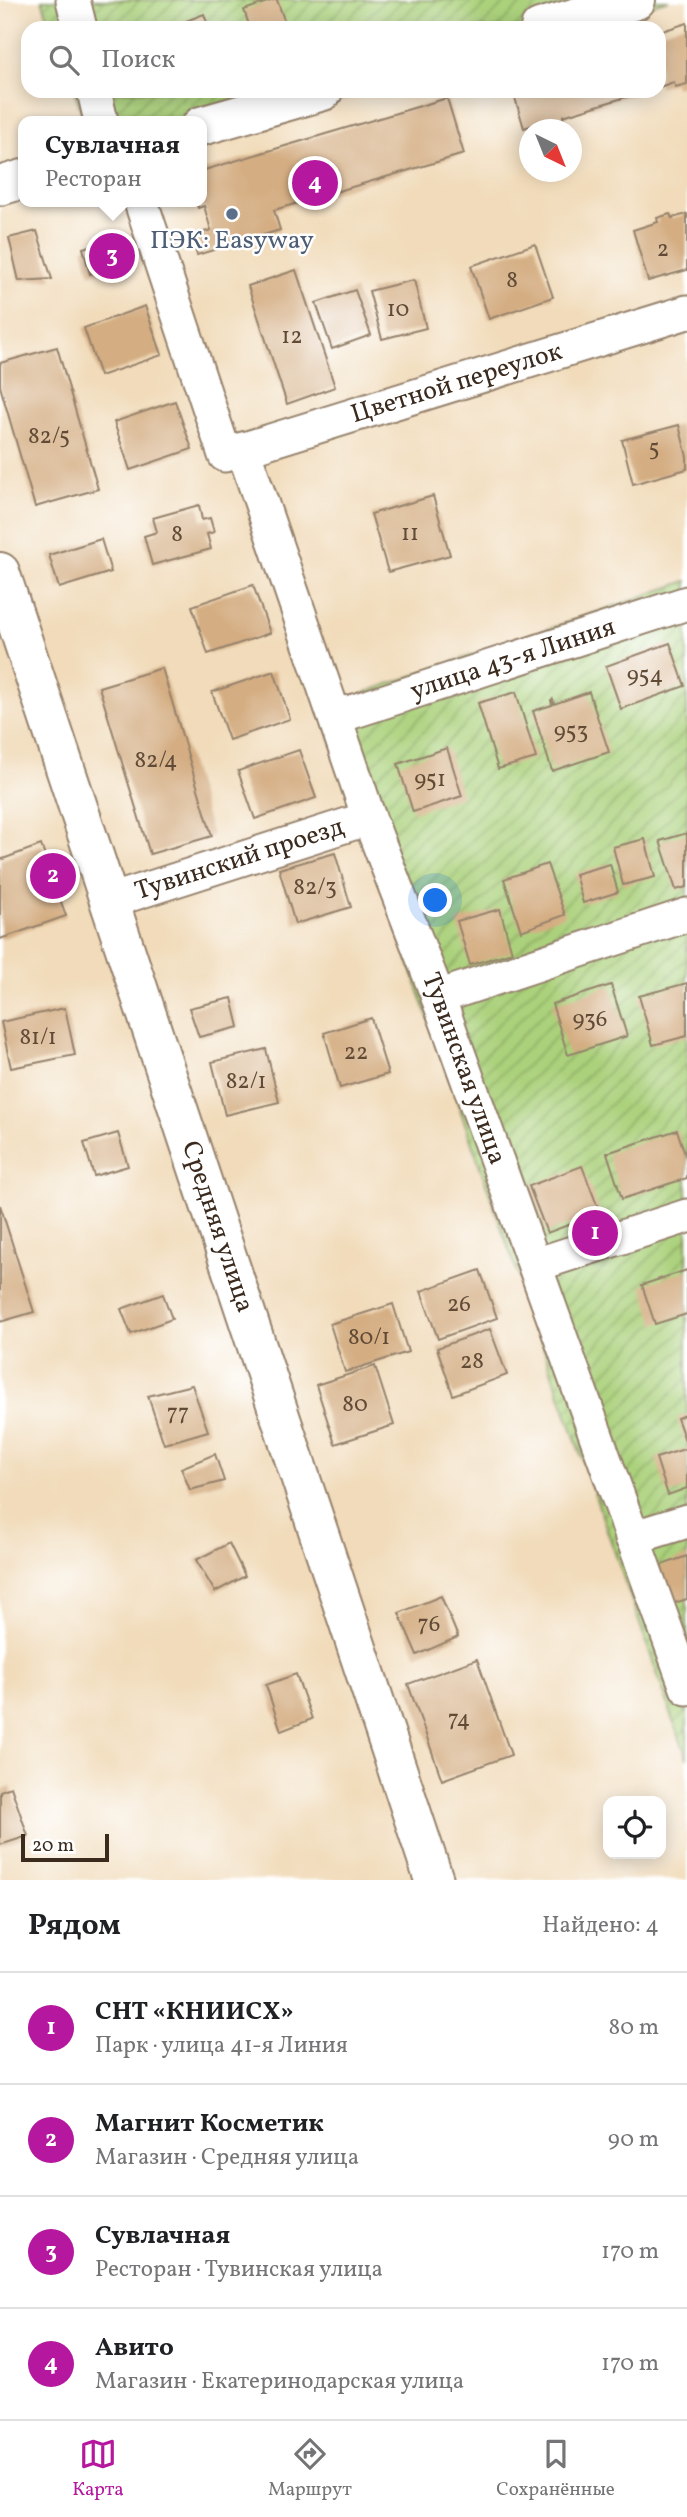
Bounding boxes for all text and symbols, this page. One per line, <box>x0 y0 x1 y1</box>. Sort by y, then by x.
search box <box>21 21 666 98</box>
icon: search <box>45 41 83 79</box>
text: Поиск <box>101 42 175 78</box>
popup <box>18 116 207 207</box>
north arrow <box>519 119 582 182</box>
text: Сувлачная <box>45 128 180 164</box>
pin: 4 <box>292 157 338 209</box>
text: Ресторан <box>45 164 141 196</box>
marker: ПЭК: Easyway <box>224 206 240 222</box>
place label: ПЭК: Easyway <box>150 223 314 259</box>
pin: 3 <box>89 230 135 282</box>
house number: 2 <box>657 234 669 266</box>
house number: 8 <box>506 265 518 297</box>
house number: 10 <box>387 294 409 326</box>
house number: 12 <box>281 321 303 353</box>
street label: Цветной переулок <box>346 334 567 433</box>
house number: 82/5 <box>28 421 70 453</box>
house number: 5 <box>648 433 660 465</box>
house number: 11 <box>401 518 419 550</box>
house number: 8 <box>171 519 183 551</box>
street label: улица 43-я Линия <box>406 609 620 710</box>
house number: 954 <box>627 660 663 692</box>
house number: 953 <box>554 716 588 748</box>
house number: 82/4 <box>134 745 178 777</box>
house number: 951 <box>414 764 446 796</box>
street label: Тувинский проезд <box>130 809 349 910</box>
pin: 2 <box>30 850 76 902</box>
house number: 82/3 <box>293 872 337 904</box>
your location <box>418 883 452 917</box>
street label: Тувинская улица <box>412 968 515 1170</box>
house number: 936 <box>573 1004 607 1036</box>
house number: 81/1 <box>19 1022 57 1054</box>
house number: 22 <box>344 1037 368 1069</box>
house number: 82/1 <box>226 1066 266 1098</box>
street label: Средняя улица <box>172 1136 263 1317</box>
pin: 1 <box>572 1207 618 1259</box>
house number: 26 <box>447 1289 471 1321</box>
house number: 80/1 <box>348 1322 390 1354</box>
house number: 28 <box>460 1346 484 1378</box>
house number: 80 <box>342 1389 368 1421</box>
house number: 77 <box>167 1398 189 1430</box>
house number: 76 <box>418 1609 440 1641</box>
house number: 74 <box>448 1704 470 1736</box>
map controls <box>603 1796 666 1859</box>
button: locate <box>603 1796 666 1859</box>
scale bar <box>21 1831 108 1863</box>
text: 20 m <box>32 1833 74 1859</box>
text: Рядом <box>28 1905 121 1947</box>
text: Найдено: 4 <box>542 1910 659 1942</box>
text: СНТ «КНИИСХ» <box>95 1994 294 2030</box>
text: 1 <box>46 2012 56 2044</box>
text: 80 m <box>609 2012 659 2044</box>
text: Парк · улица 41-я Линия <box>95 2030 348 2062</box>
text: Магнит Косметик <box>95 2106 324 2142</box>
text: 2 <box>45 2124 57 2156</box>
text: 90 m <box>608 2124 659 2156</box>
text: Магазин · Средняя улица <box>95 2142 359 2174</box>
text: Сувлачная <box>95 2218 230 2254</box>
text: 3 <box>45 2236 57 2268</box>
text: 170 m <box>601 2236 659 2268</box>
text: Ресторан · Тувинская улица <box>95 2254 383 2286</box>
text: Авито <box>95 2330 174 2366</box>
text: 4 <box>44 2348 58 2380</box>
text: 170 m <box>601 2348 659 2380</box>
text: Магазин · Екатеринодарская улица <box>95 2366 464 2398</box>
tab: Карта <box>72 2435 124 2503</box>
tab: Маршрут <box>268 2435 352 2503</box>
tab: Сохранённые <box>496 2435 615 2503</box>

